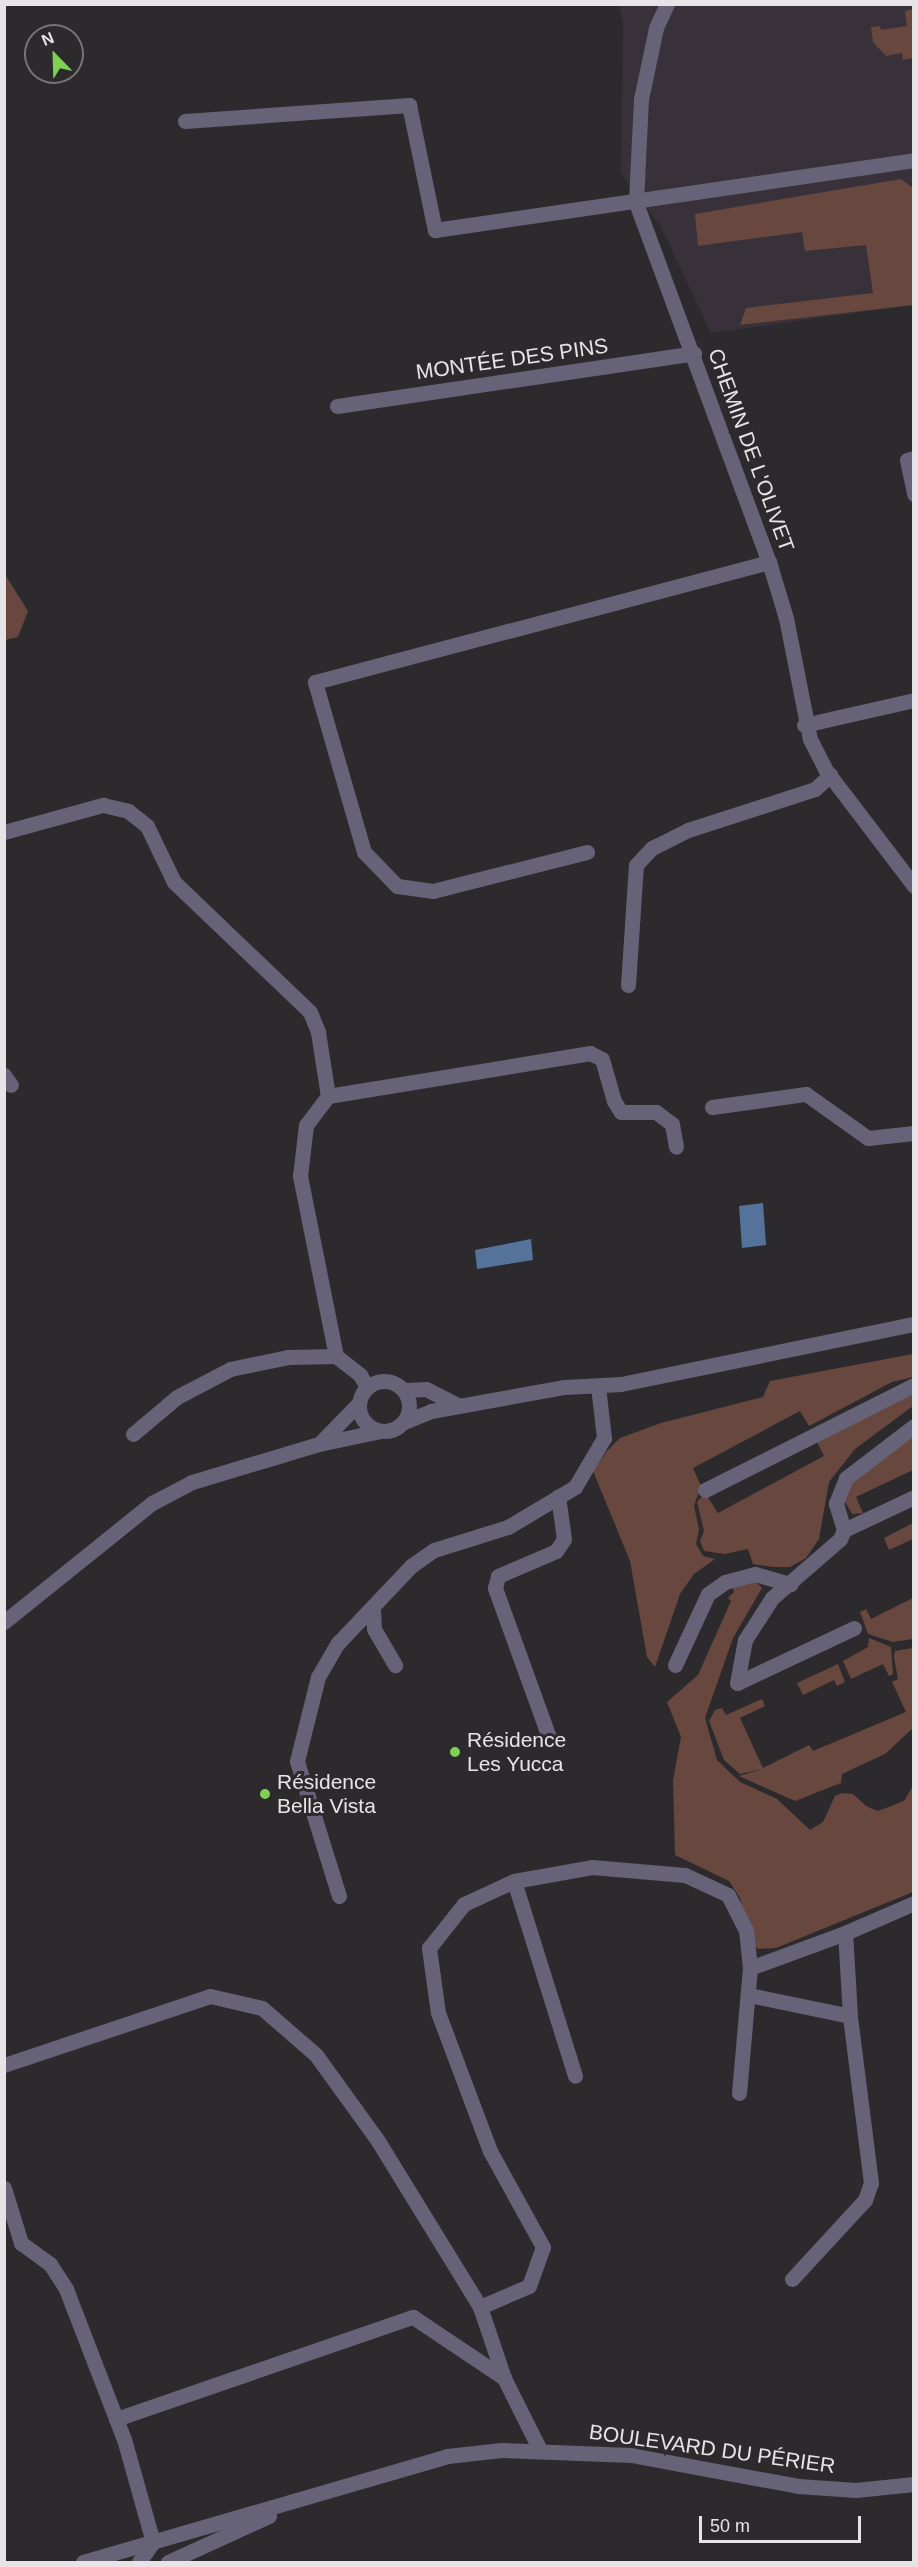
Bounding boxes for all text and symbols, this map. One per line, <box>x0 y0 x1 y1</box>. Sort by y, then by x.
north arrow <box>24 24 84 84</box>
text: N <box>39 29 56 49</box>
street label: MONTÉE DES PINS <box>414 333 610 385</box>
street label: CHEMIN DE L'OLIVET <box>703 345 799 555</box>
place label: Résidence Les Yucca <box>467 1727 566 1777</box>
marker: Résidence Les Yucca <box>448 1745 462 1759</box>
place label: Résidence Bella Vista <box>277 1769 376 1819</box>
marker: Résidence Bella Vista <box>258 1787 272 1801</box>
street label: BOULEVARD DU PÉRIER <box>587 2419 837 2479</box>
scale bar <box>702 2504 864 2542</box>
text: 50 m <box>710 2516 750 2536</box>

